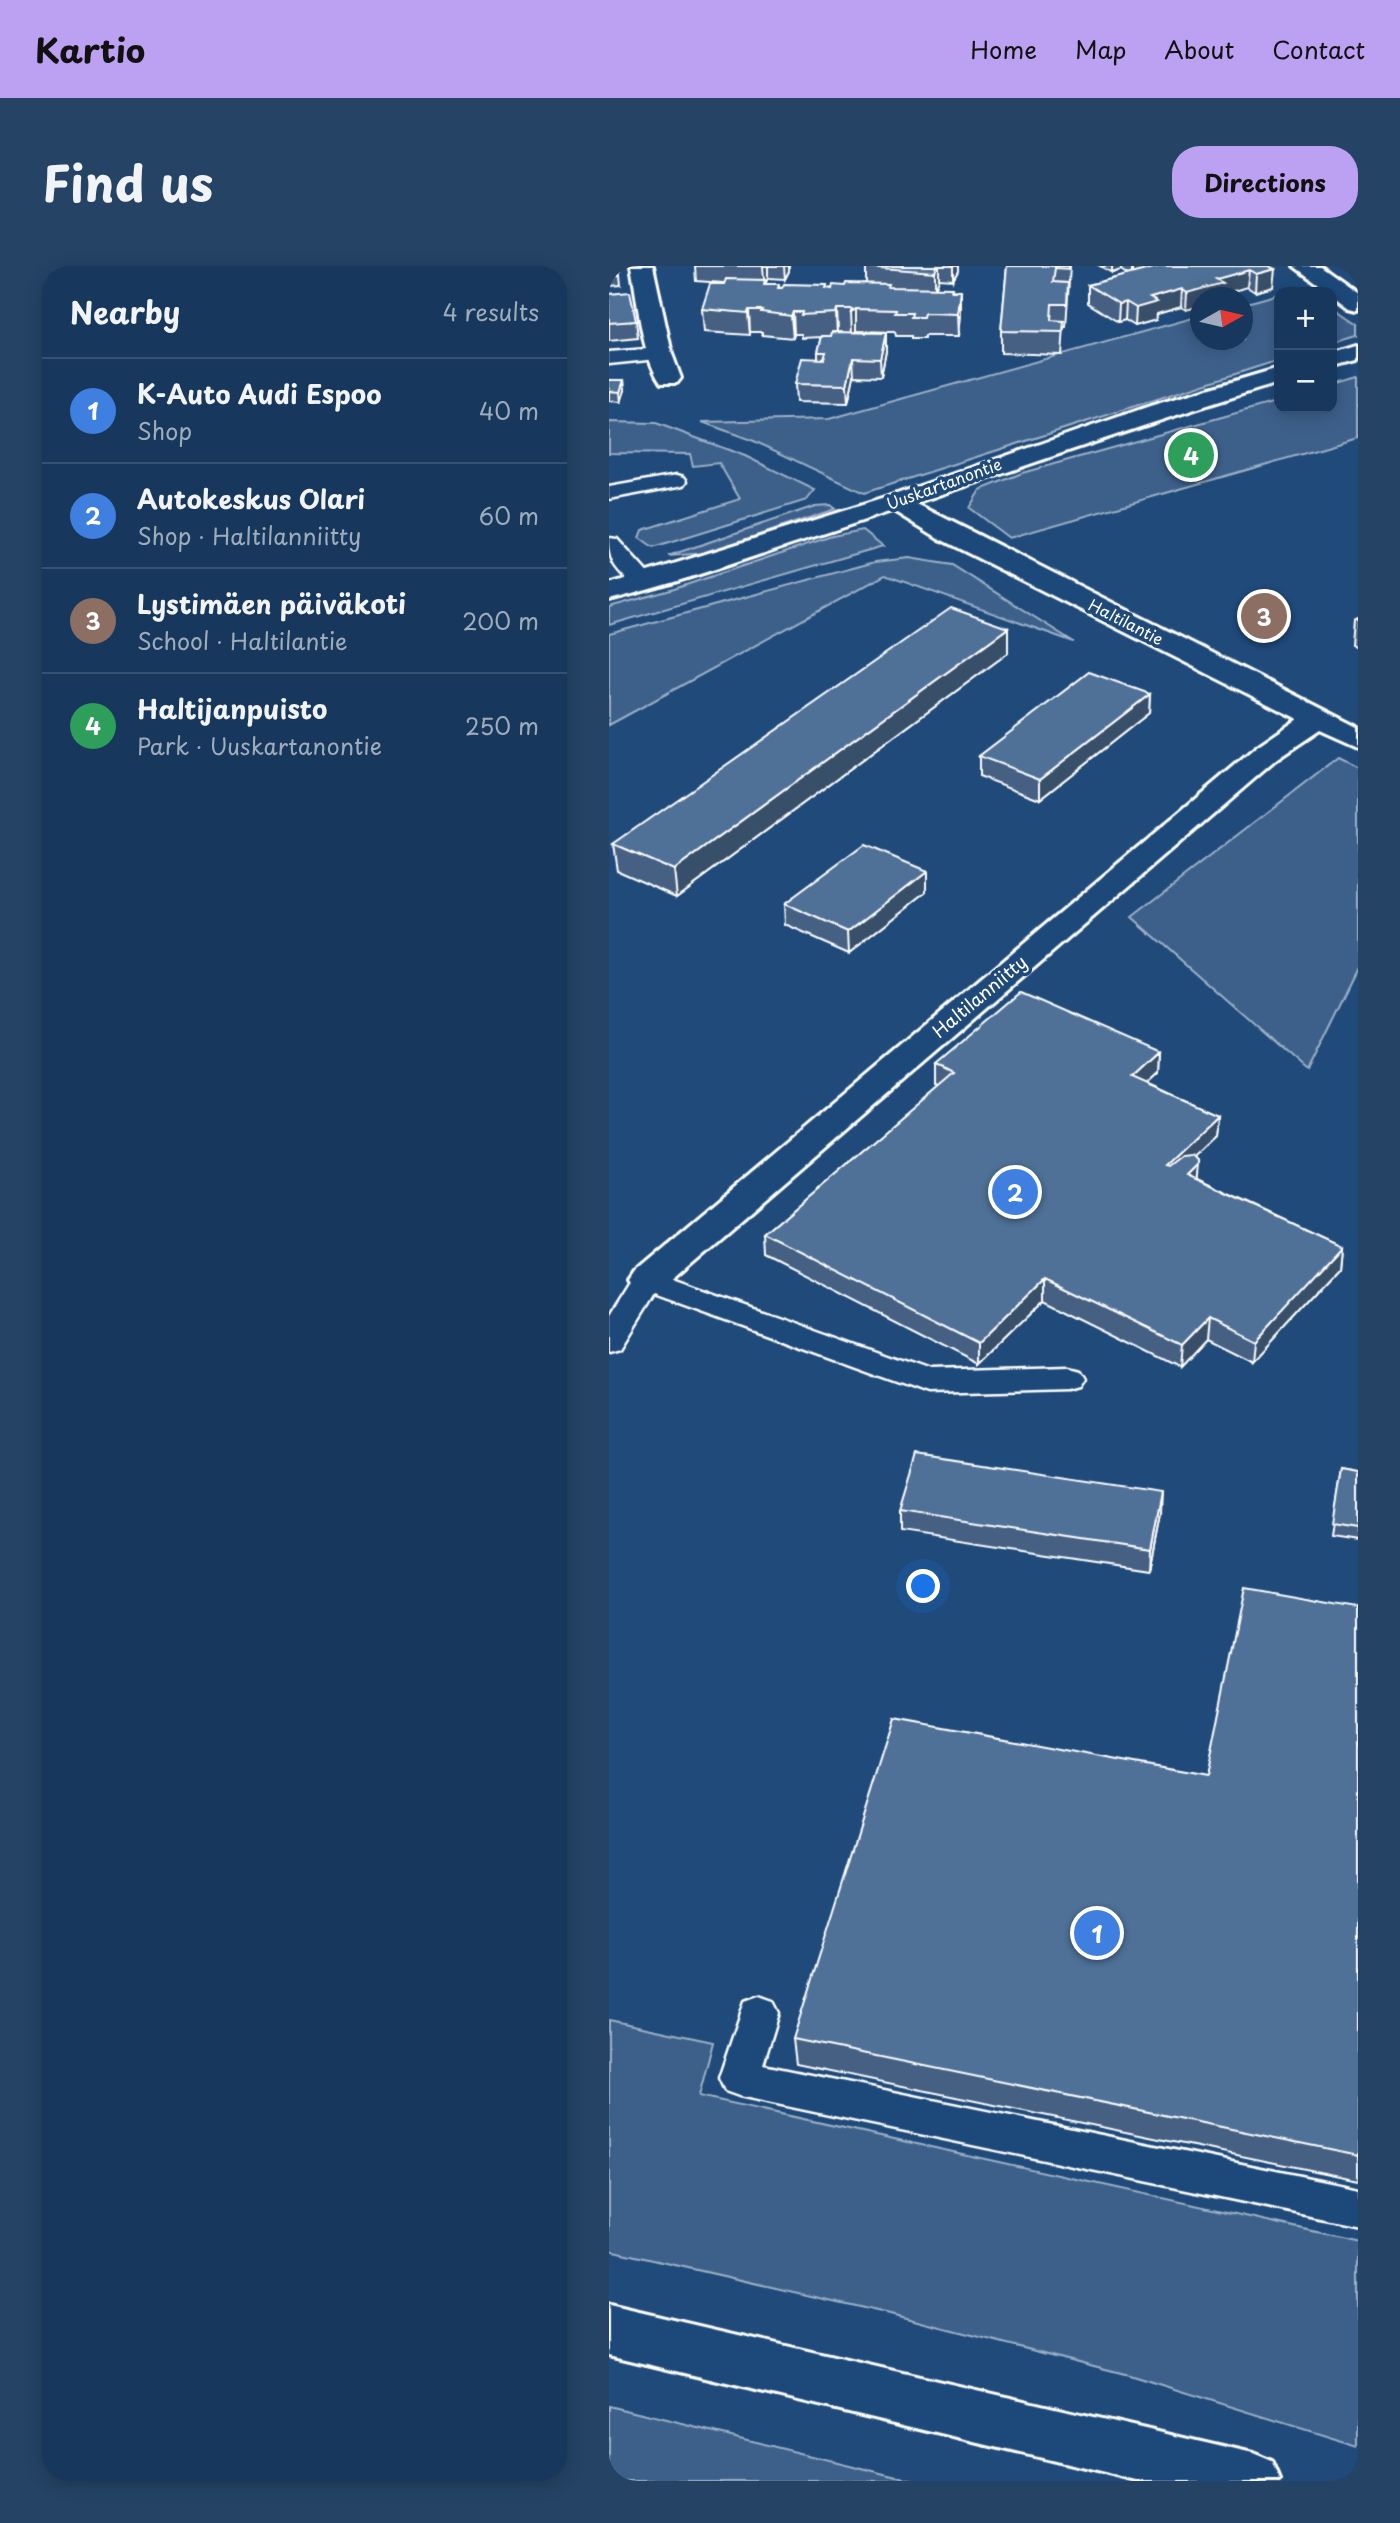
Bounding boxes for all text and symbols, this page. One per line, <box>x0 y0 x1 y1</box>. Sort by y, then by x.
text: Kartio <box>35 24 145 74</box>
text: Home <box>970 31 1037 67</box>
text: Map <box>1075 31 1126 67</box>
text: About <box>1164 31 1234 67</box>
text: Contact <box>1272 31 1365 67</box>
text: Find us <box>42 145 213 219</box>
button: Directions <box>1172 146 1358 218</box>
north arrow <box>1190 287 1253 350</box>
map controls <box>1274 287 1337 413</box>
button: + <box>1274 287 1337 350</box>
text: Nearby <box>70 289 180 334</box>
text: 4 results <box>443 294 539 329</box>
button: − <box>1274 350 1337 413</box>
text: K-Auto Audi Espoo <box>137 374 382 413</box>
text: 1 <box>88 393 99 428</box>
text: 40 m <box>479 393 539 428</box>
text: Shop <box>137 413 192 448</box>
pin: 4 <box>1168 429 1214 481</box>
street label: Uuskartanontie <box>883 451 1005 515</box>
text: Autokeskus Olari <box>137 479 365 518</box>
text: 2 <box>85 498 101 533</box>
text: 60 m <box>479 498 539 533</box>
text: Shop · Haltilanniitty <box>137 518 361 553</box>
text: Lystimäen päiväkoti <box>137 584 406 623</box>
pin: 3 <box>1241 590 1287 642</box>
street label: Haltilantie <box>1085 592 1168 650</box>
text: 3 <box>85 603 101 638</box>
text: 200 m <box>462 603 539 638</box>
text: School · Haltilantie <box>137 623 348 658</box>
text: Haltijanpuisto <box>137 689 327 728</box>
text: 4 <box>85 708 101 743</box>
text: 250 m <box>465 708 539 743</box>
text: Park · Uuskartanontie <box>137 728 382 763</box>
street label: Haltilanniitty <box>926 948 1032 1044</box>
pin: 2 <box>992 1166 1038 1218</box>
your location <box>906 1569 940 1603</box>
pin: 1 <box>1074 1907 1120 1959</box>

